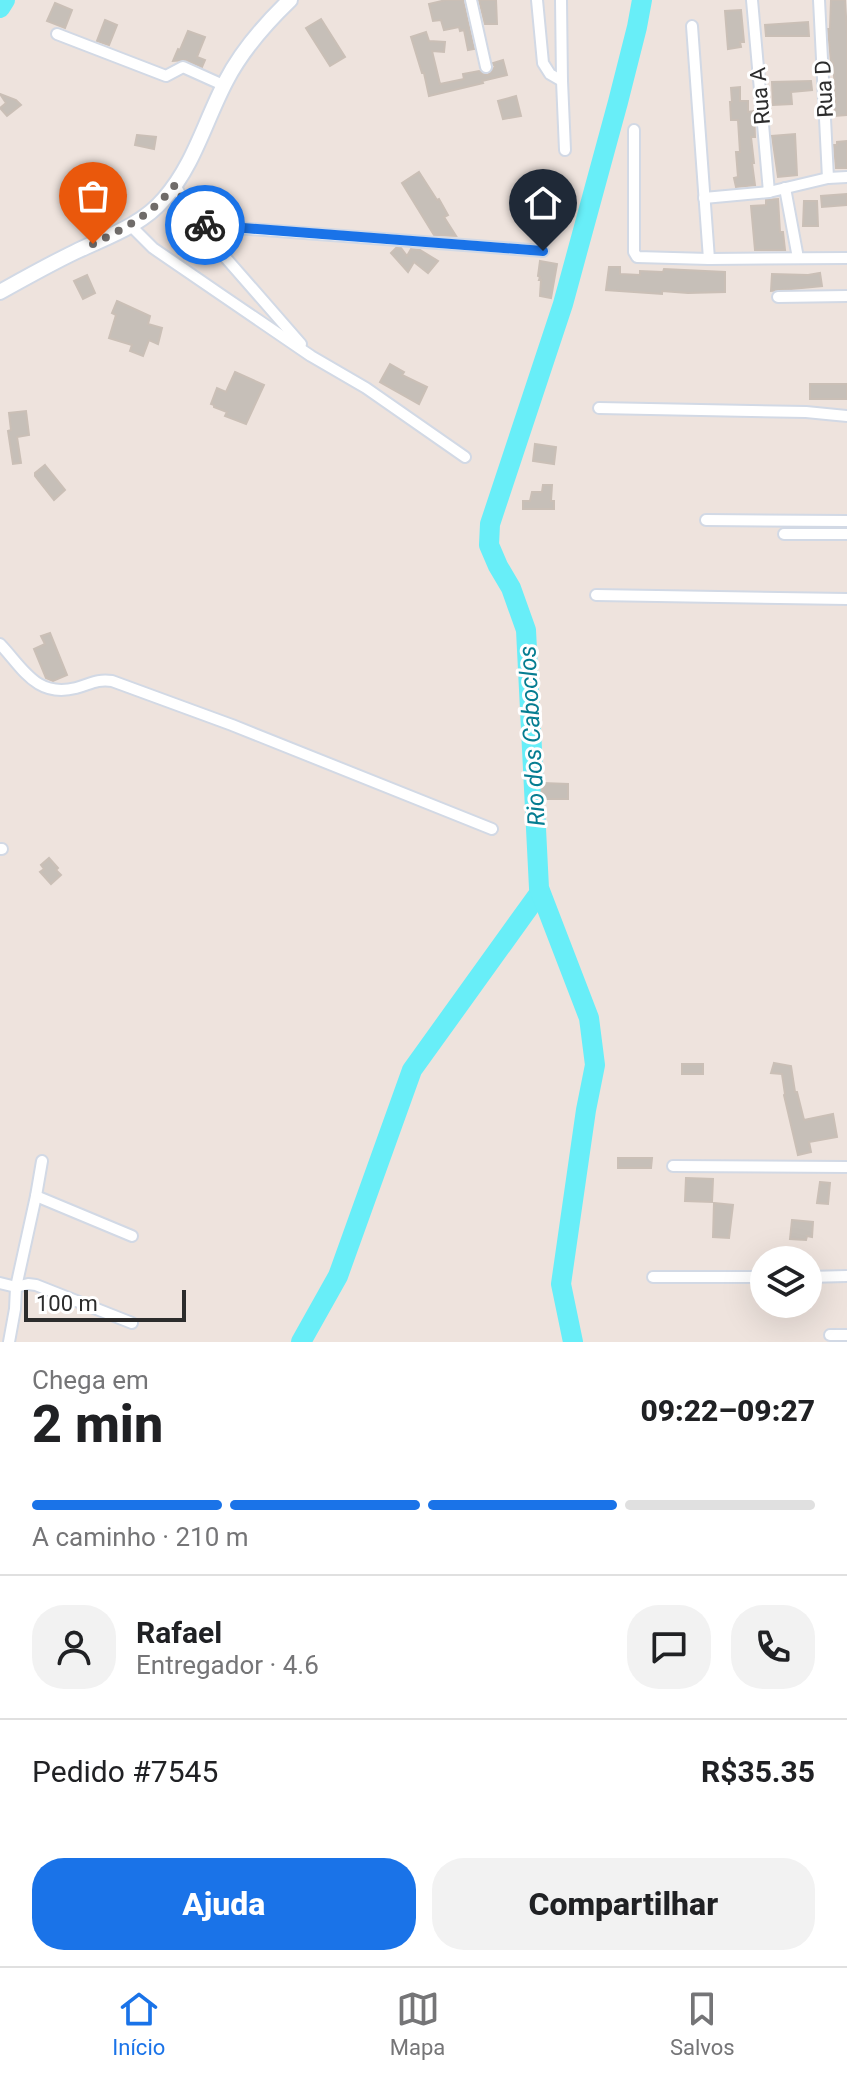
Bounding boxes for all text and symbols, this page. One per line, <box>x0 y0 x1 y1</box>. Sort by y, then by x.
street label: Rua D <box>810 60 838 118</box>
street label: Rua A <box>745 66 775 126</box>
pin <box>59 162 127 244</box>
pin <box>509 169 577 251</box>
icon: bag <box>71 174 115 218</box>
icon: home <box>521 181 565 225</box>
courier <box>165 185 245 265</box>
icon: bike <box>183 203 227 247</box>
water label: Rio dos Caboclos <box>513 645 551 827</box>
map controls <box>750 1246 822 1318</box>
button: layers <box>750 1246 822 1318</box>
scale bar <box>24 1286 186 1322</box>
text: 100 m <box>36 1291 98 1316</box>
text: Chega em <box>32 1365 149 1395</box>
text: 09:22–09:27 <box>640 1393 815 1428</box>
text: 2 min <box>32 1394 163 1455</box>
text: A caminho · 210 m <box>32 1522 249 1552</box>
button: person <box>32 1605 116 1689</box>
button: chat <box>627 1605 711 1689</box>
button: phone <box>731 1605 815 1689</box>
text: Rafael <box>136 1615 222 1650</box>
text: Entregador · 4.6 <box>136 1650 319 1680</box>
text: Pedido #7545 <box>32 1754 218 1789</box>
text: R$35.35 <box>701 1754 815 1789</box>
button: Ajuda <box>32 1858 416 1950</box>
button: Compartilhar <box>432 1858 815 1950</box>
tab: Início <box>112 1987 165 2060</box>
tab: Mapa <box>390 1987 445 2060</box>
tab: Salvos <box>670 1987 735 2060</box>

